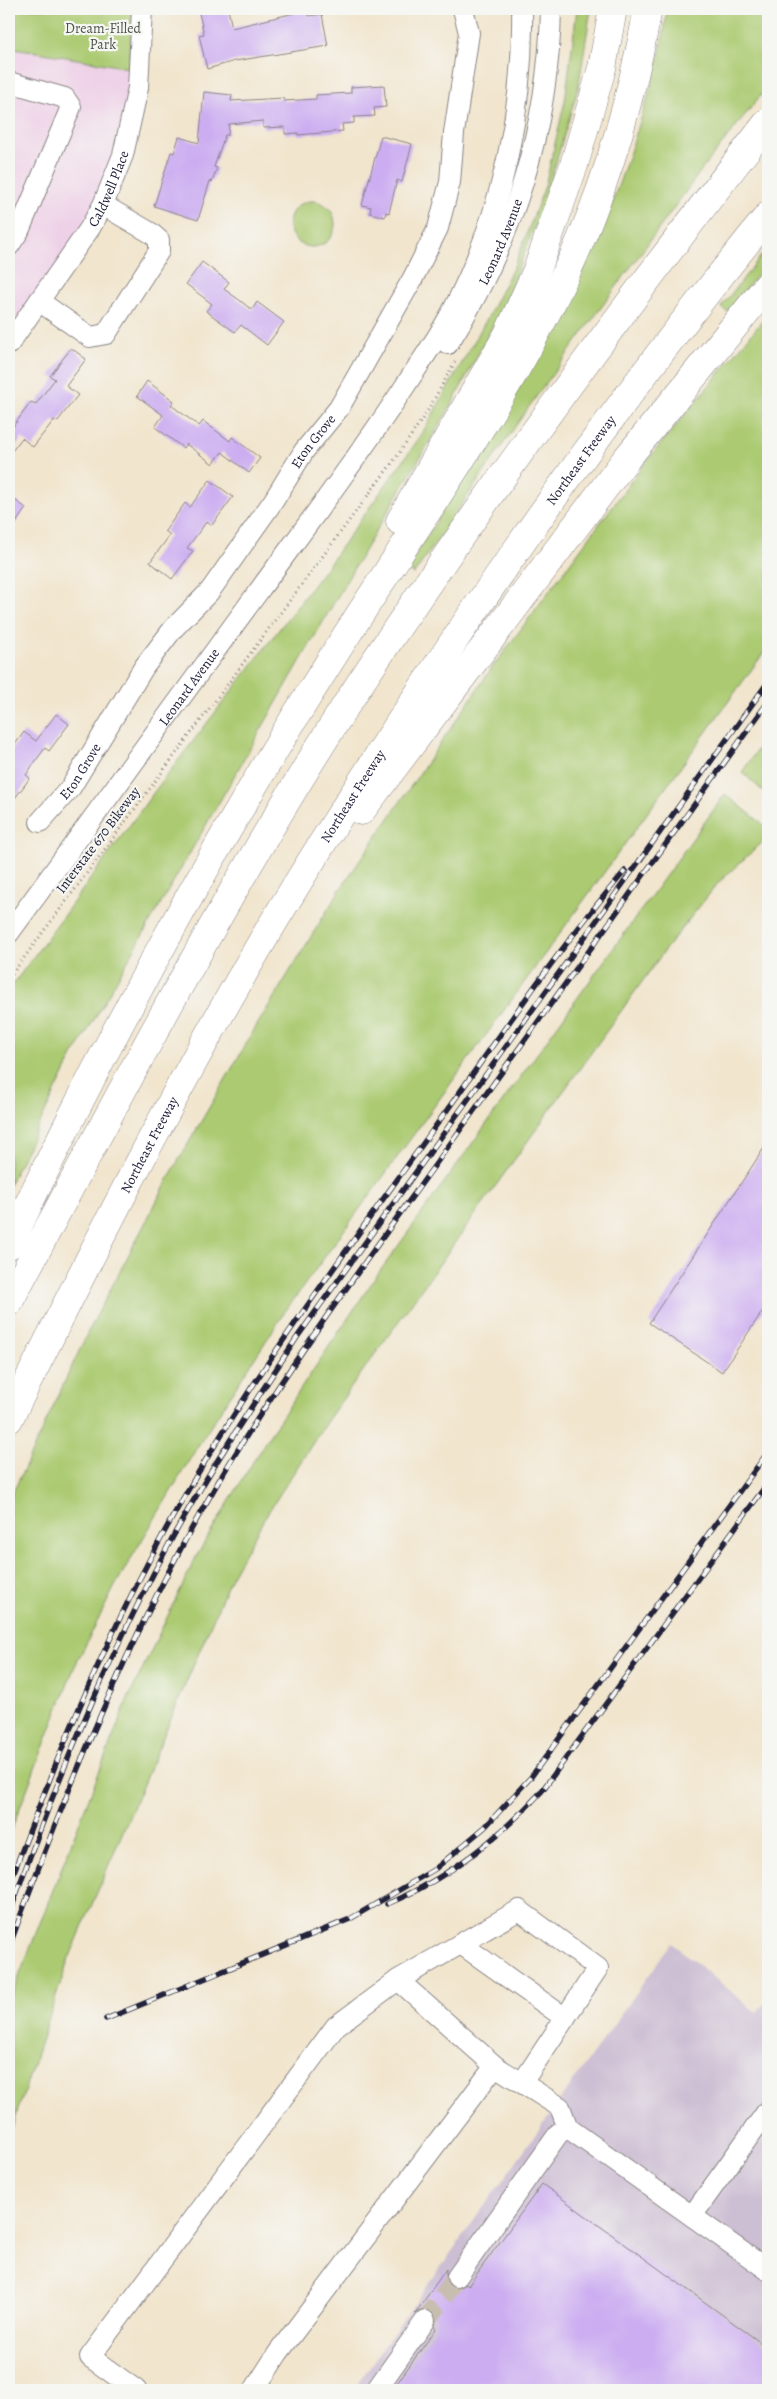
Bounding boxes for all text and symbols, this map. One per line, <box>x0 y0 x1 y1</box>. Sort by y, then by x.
park label: Dream-Filled Park <box>65 19 141 54</box>
street label: Caldwell Place <box>83 149 133 230</box>
street label: Leonard Avenue <box>474 196 527 288</box>
street label: Eton Grove <box>286 410 340 472</box>
street label: Northeast Freeway <box>542 411 620 509</box>
street label: Leonard Avenue <box>154 644 224 729</box>
street label: Eton Grove <box>55 739 105 803</box>
street label: Northeast Freeway <box>316 745 390 846</box>
street label: Interstate 670 Bikeway <box>52 782 145 897</box>
street label: Northeast Freeway <box>116 1092 183 1196</box>

